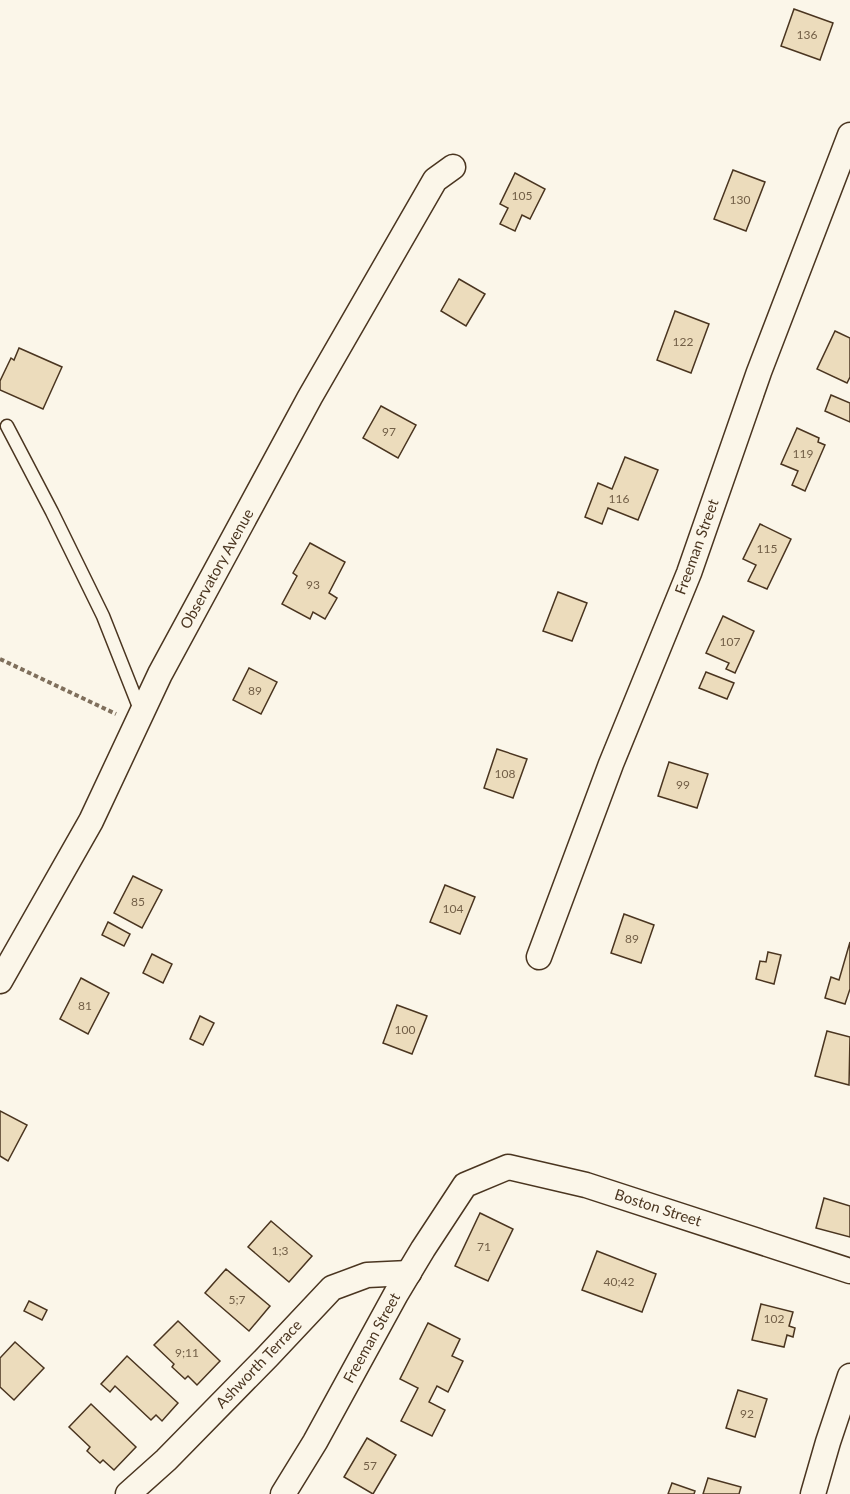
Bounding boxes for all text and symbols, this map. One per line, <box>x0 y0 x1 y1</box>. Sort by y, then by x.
house number: 136 <box>797 27 817 42</box>
house number: 105 <box>512 188 532 203</box>
house number: 130 <box>730 192 750 207</box>
house number: 122 <box>673 334 693 349</box>
house number: 97 <box>382 424 396 439</box>
house number: 119 <box>793 446 813 461</box>
house number: 116 <box>609 491 629 506</box>
street label: Freeman Street <box>670 496 722 597</box>
street label: Observatory Avenue <box>176 505 257 632</box>
house number: 115 <box>757 541 777 556</box>
house number: 93 <box>306 577 320 592</box>
house number: 107 <box>720 634 740 649</box>
house number: 89 <box>248 683 262 698</box>
house number: 108 <box>495 766 515 781</box>
house number: 99 <box>676 777 690 792</box>
house number: 85 <box>131 894 145 909</box>
house number: 104 <box>443 901 463 916</box>
house number: 89 <box>625 931 639 946</box>
house number: 81 <box>78 998 92 1013</box>
house number: 100 <box>395 1022 415 1037</box>
street label: Boston Street <box>613 1185 705 1230</box>
house number: 71 <box>477 1239 491 1254</box>
house number: 1;3 <box>271 1243 289 1258</box>
house number: 40;42 <box>604 1274 635 1289</box>
street label: Freeman Street <box>339 1289 404 1386</box>
house number: 5;7 <box>228 1292 246 1307</box>
house number: 102 <box>764 1311 784 1326</box>
street label: Ashworth Terrace <box>212 1315 305 1411</box>
house number: 9;11 <box>175 1345 199 1360</box>
house number: 92 <box>740 1406 754 1421</box>
house number: 57 <box>363 1458 377 1473</box>

